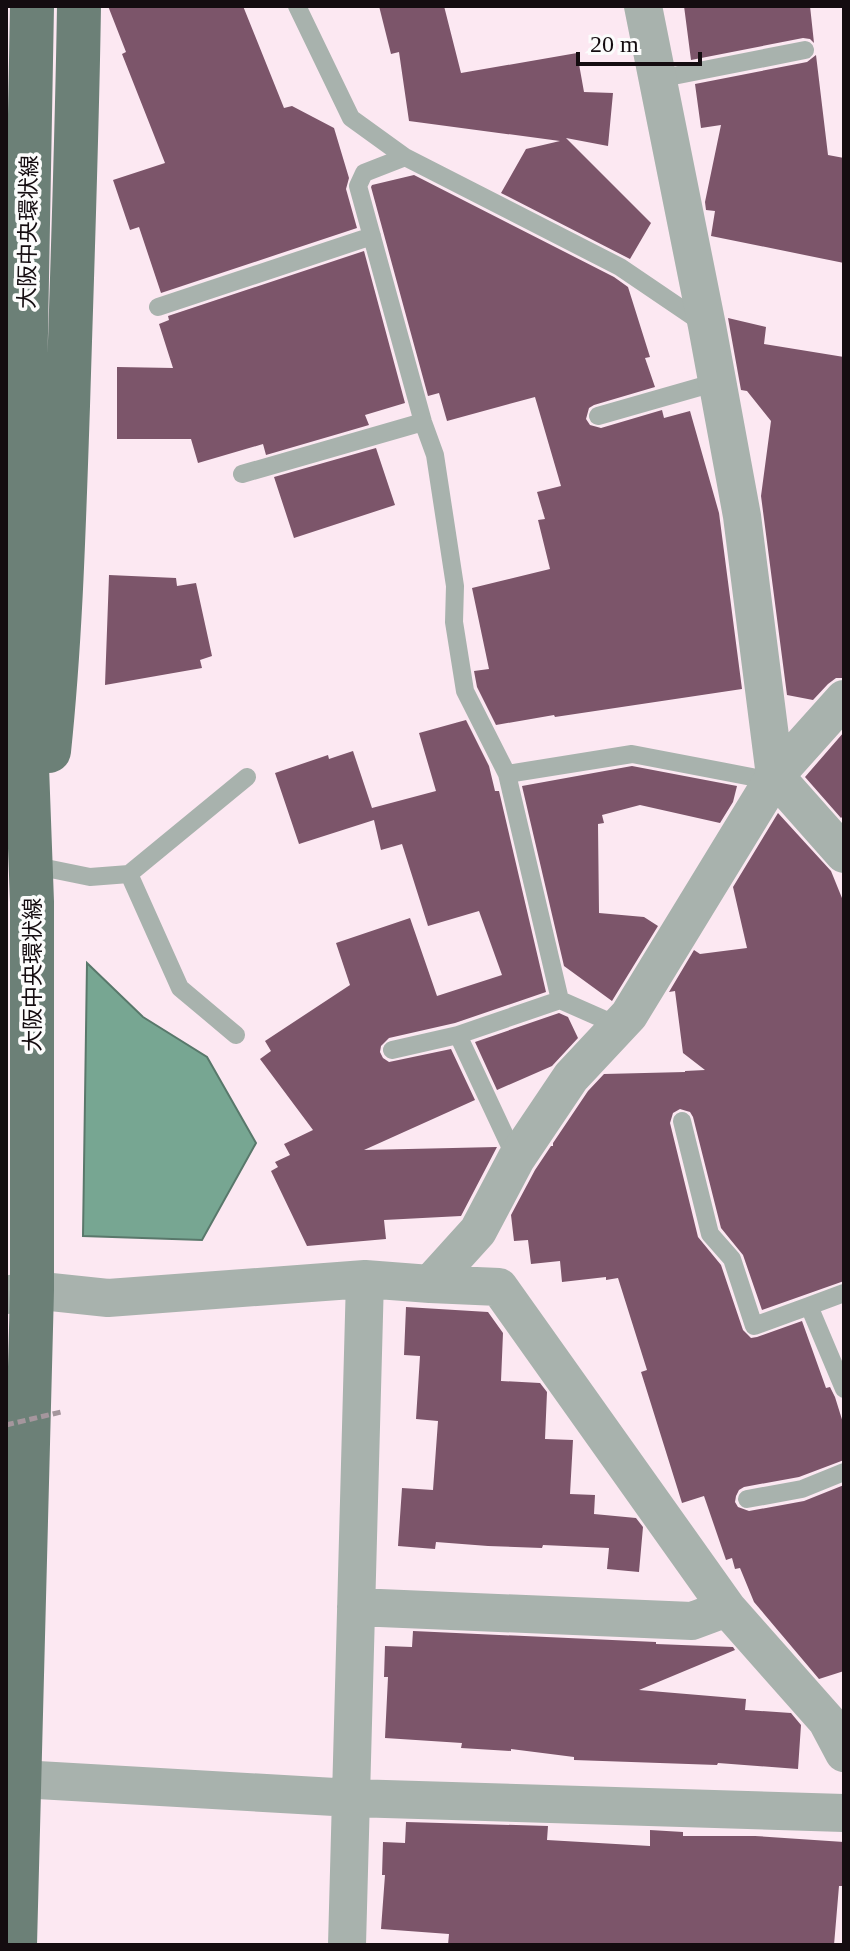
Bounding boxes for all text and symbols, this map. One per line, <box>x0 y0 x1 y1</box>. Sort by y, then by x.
scale bar <box>578 16 700 66</box>
text: 20 m <box>590 31 639 57</box>
street label: 大阪中央環状線 <box>14 155 42 309</box>
street label: 大阪中央環状線 <box>20 898 45 1052</box>

